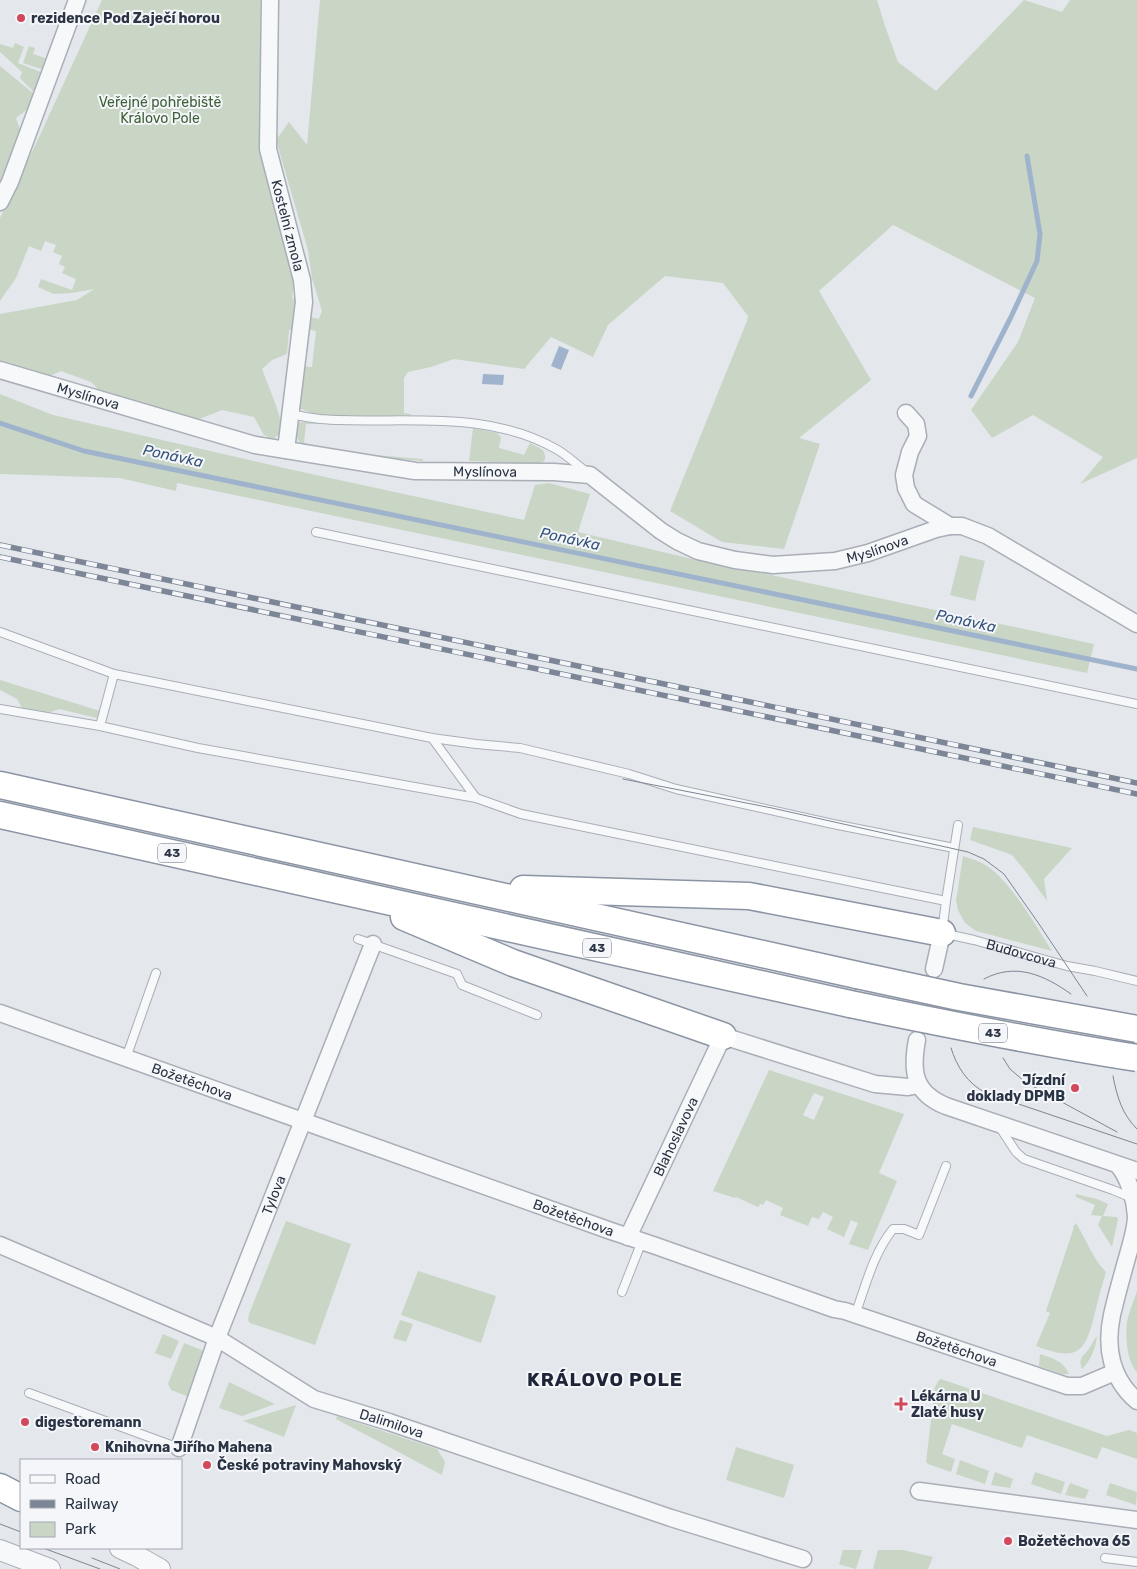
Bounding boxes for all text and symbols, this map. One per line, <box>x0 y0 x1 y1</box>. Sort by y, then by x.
place label: rezidence Pod Zaječí horou <box>31 10 220 27</box>
marker: rezidence Pod Zaječí horou <box>15 12 27 24</box>
park label: Veřejné pohřebiště Královo Pole <box>99 94 222 127</box>
street label: Kostelní zmola <box>268 178 308 273</box>
street label: Myslínova <box>55 379 121 413</box>
water label: Ponávka <box>141 441 205 471</box>
street label: Myslínova <box>453 463 517 480</box>
water label: Ponávka <box>538 524 602 554</box>
street label: Myslínova <box>845 531 910 566</box>
water label: Ponávka <box>934 606 998 636</box>
road number: 43 <box>158 844 186 862</box>
street label: Budovcova <box>984 935 1058 971</box>
road number: 43 <box>583 938 611 958</box>
road number: 43 <box>979 1024 1007 1042</box>
street label: Božetěchova <box>149 1059 235 1104</box>
place label: Jízdní doklady DPMB <box>966 1072 1066 1105</box>
marker: Jízdní doklady DPMB <box>1069 1082 1081 1094</box>
street label: Blahoslavova <box>649 1094 701 1179</box>
street label: Tylova <box>258 1173 289 1217</box>
street label: Božetěchova <box>531 1195 616 1240</box>
street label: Božetěchova <box>914 1327 1000 1370</box>
district label: KRÁLOVO POLE <box>527 1368 683 1391</box>
place label: Lékárna U Zlaté husy <box>911 1388 985 1421</box>
marker: Lékárna U Zlaté husy <box>895 1398 907 1410</box>
street label: Dalimilova <box>357 1405 426 1442</box>
place label: digestoremann <box>35 1414 142 1431</box>
marker: digestoremann <box>19 1416 31 1428</box>
place label: Knihovna Jiřího Mahena <box>105 1439 272 1456</box>
marker: Knihovna Jiřího Mahena <box>89 1441 101 1453</box>
place label: České potraviny Mahovský <box>217 1456 403 1474</box>
legend <box>20 1459 182 1549</box>
marker: České potraviny Mahovský <box>201 1459 213 1471</box>
text: Road <box>65 1470 101 1488</box>
text: Railway <box>65 1495 119 1513</box>
text: Park <box>65 1520 96 1538</box>
place label: Božetěchova 65 <box>1018 1533 1130 1550</box>
marker: Božetěchova 65 <box>1002 1535 1014 1547</box>

